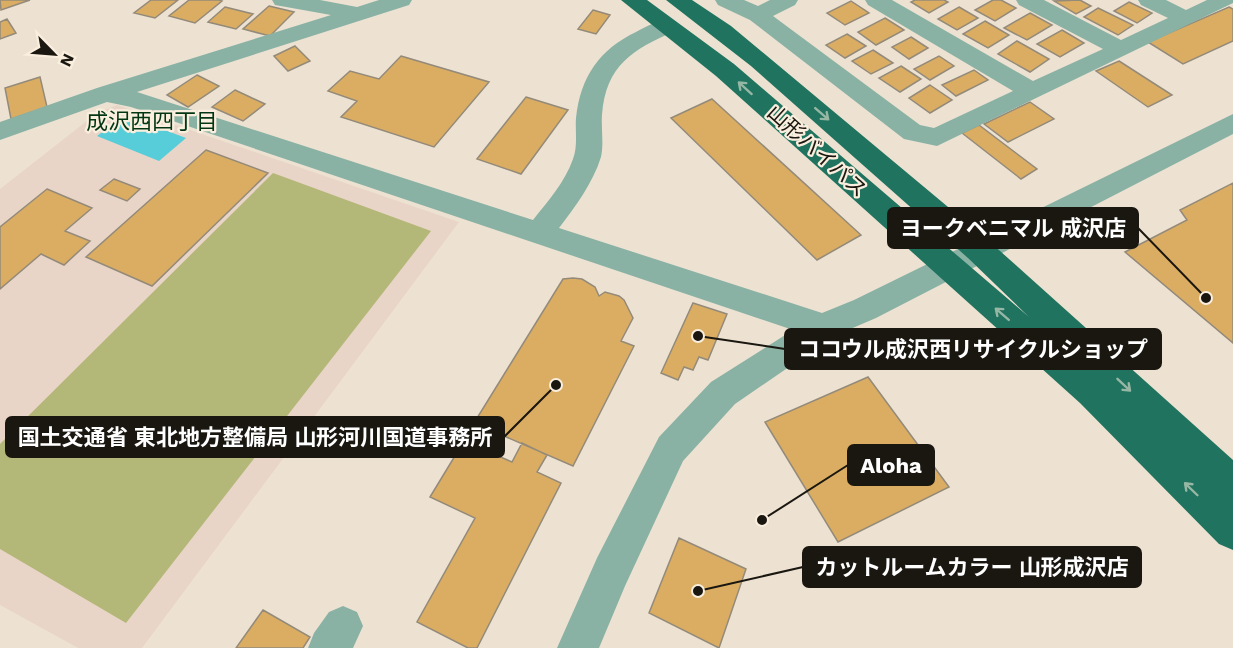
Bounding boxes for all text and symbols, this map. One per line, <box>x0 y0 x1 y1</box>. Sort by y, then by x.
north arrow <box>24 24 84 84</box>
text: N <box>56 51 78 70</box>
one-way arrow <box>738 81 753 95</box>
street label: 山形バイパス <box>762 99 872 202</box>
one-way arrow <box>814 107 829 121</box>
district label: 成沢西四丁目 <box>86 109 218 134</box>
callout: ヨークベニマル 成沢店 <box>888 208 1138 248</box>
text: ヨークベニマル 成沢店 <box>900 216 1126 241</box>
one-way arrow <box>995 307 1010 321</box>
callout: ココウル成沢西リサイクルショップ <box>785 329 1161 369</box>
text: ココウル成沢西リサイクルショップ <box>798 337 1148 362</box>
one-way arrow <box>1116 377 1131 392</box>
callout: 国土交通省 東北地方整備局 山形河川国道事務所 <box>6 417 504 457</box>
text: 国土交通省 東北地方整備局 山形河川国道事務所 <box>18 425 492 450</box>
callout: Aloha <box>848 445 934 485</box>
text: Aloha <box>860 453 922 478</box>
one-way arrow <box>1184 482 1199 496</box>
callout: カットルームカラー 山形成沢店 <box>803 547 1141 587</box>
text: カットルームカラー 山形成沢店 <box>815 555 1129 580</box>

